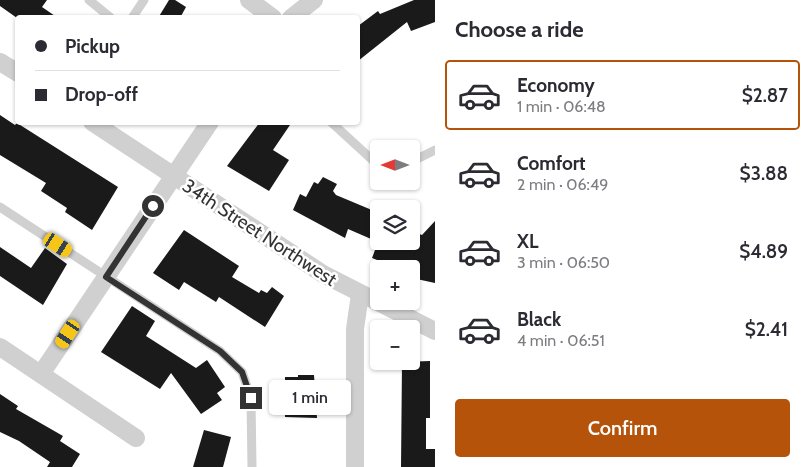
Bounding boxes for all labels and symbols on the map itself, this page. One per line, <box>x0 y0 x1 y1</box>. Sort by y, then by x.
north arrow <box>370 140 420 190</box>
street label: 34th Street Northwest <box>178 174 342 291</box>
route start <box>142 195 164 217</box>
car <box>41 231 74 259</box>
car <box>53 317 82 351</box>
callout: 1 min <box>268 380 351 416</box>
route end <box>240 387 262 409</box>

